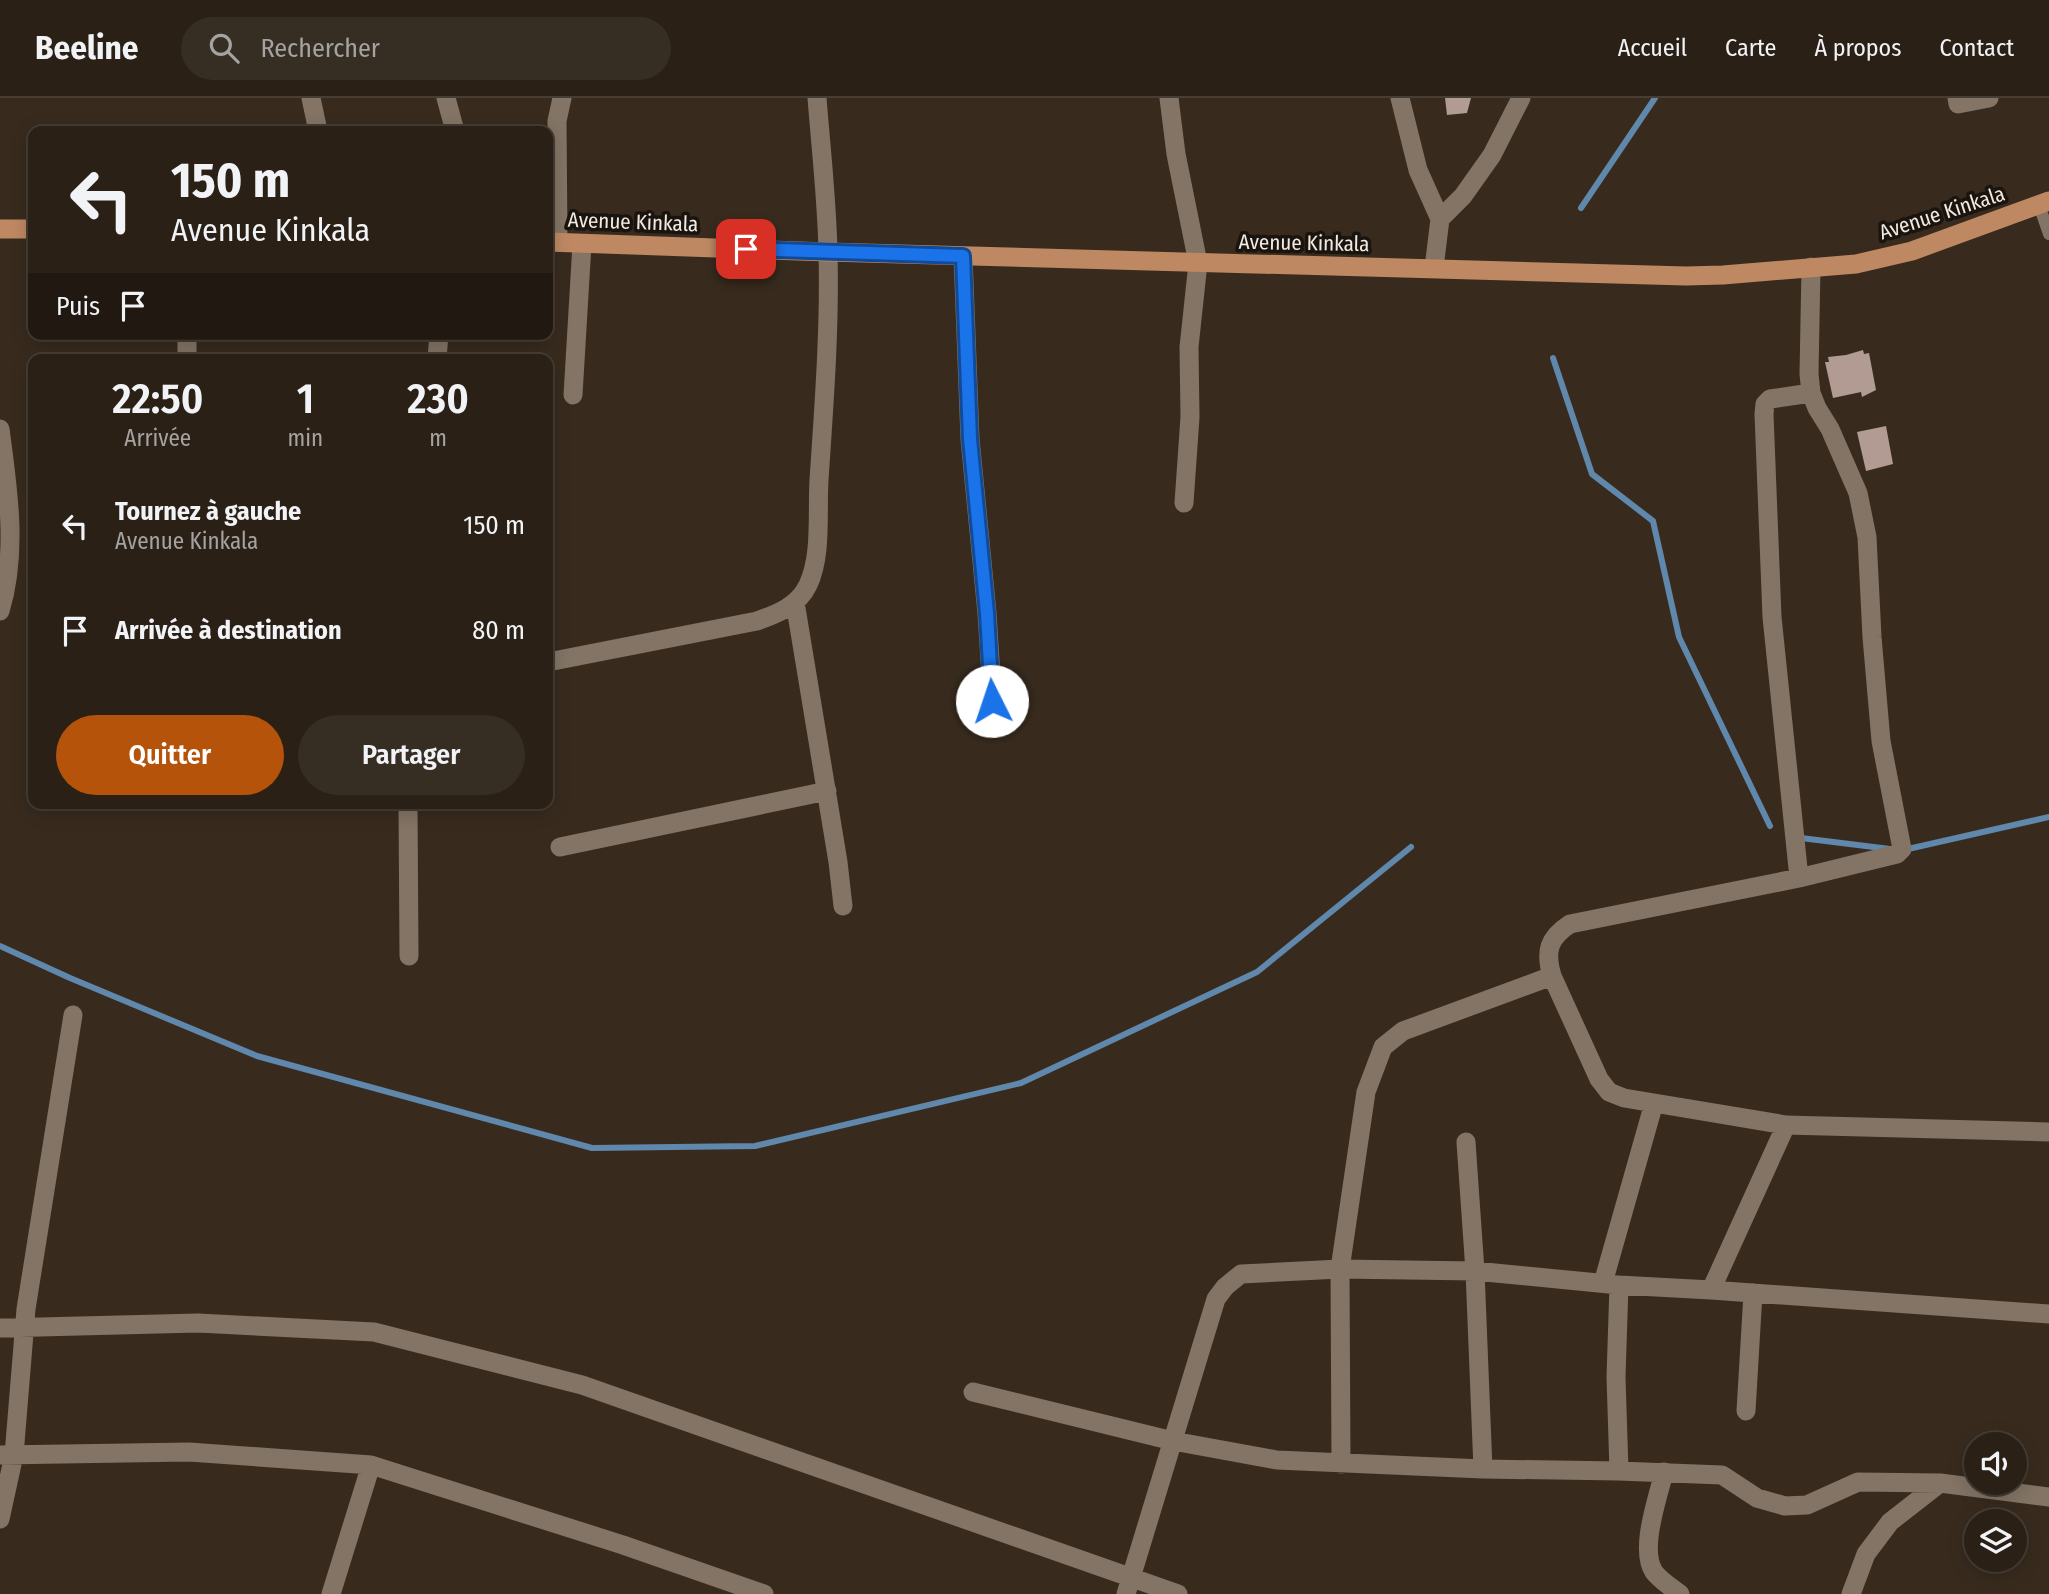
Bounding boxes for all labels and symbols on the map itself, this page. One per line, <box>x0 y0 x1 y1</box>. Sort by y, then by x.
street label: Avenue Kinkala <box>1876 180 2008 246</box>
street label: Avenue Kinkala <box>567 207 699 237</box>
pin <box>716 219 776 279</box>
street label: Avenue Kinkala <box>1238 229 1370 257</box>
position arrow <box>955 664 1029 738</box>

